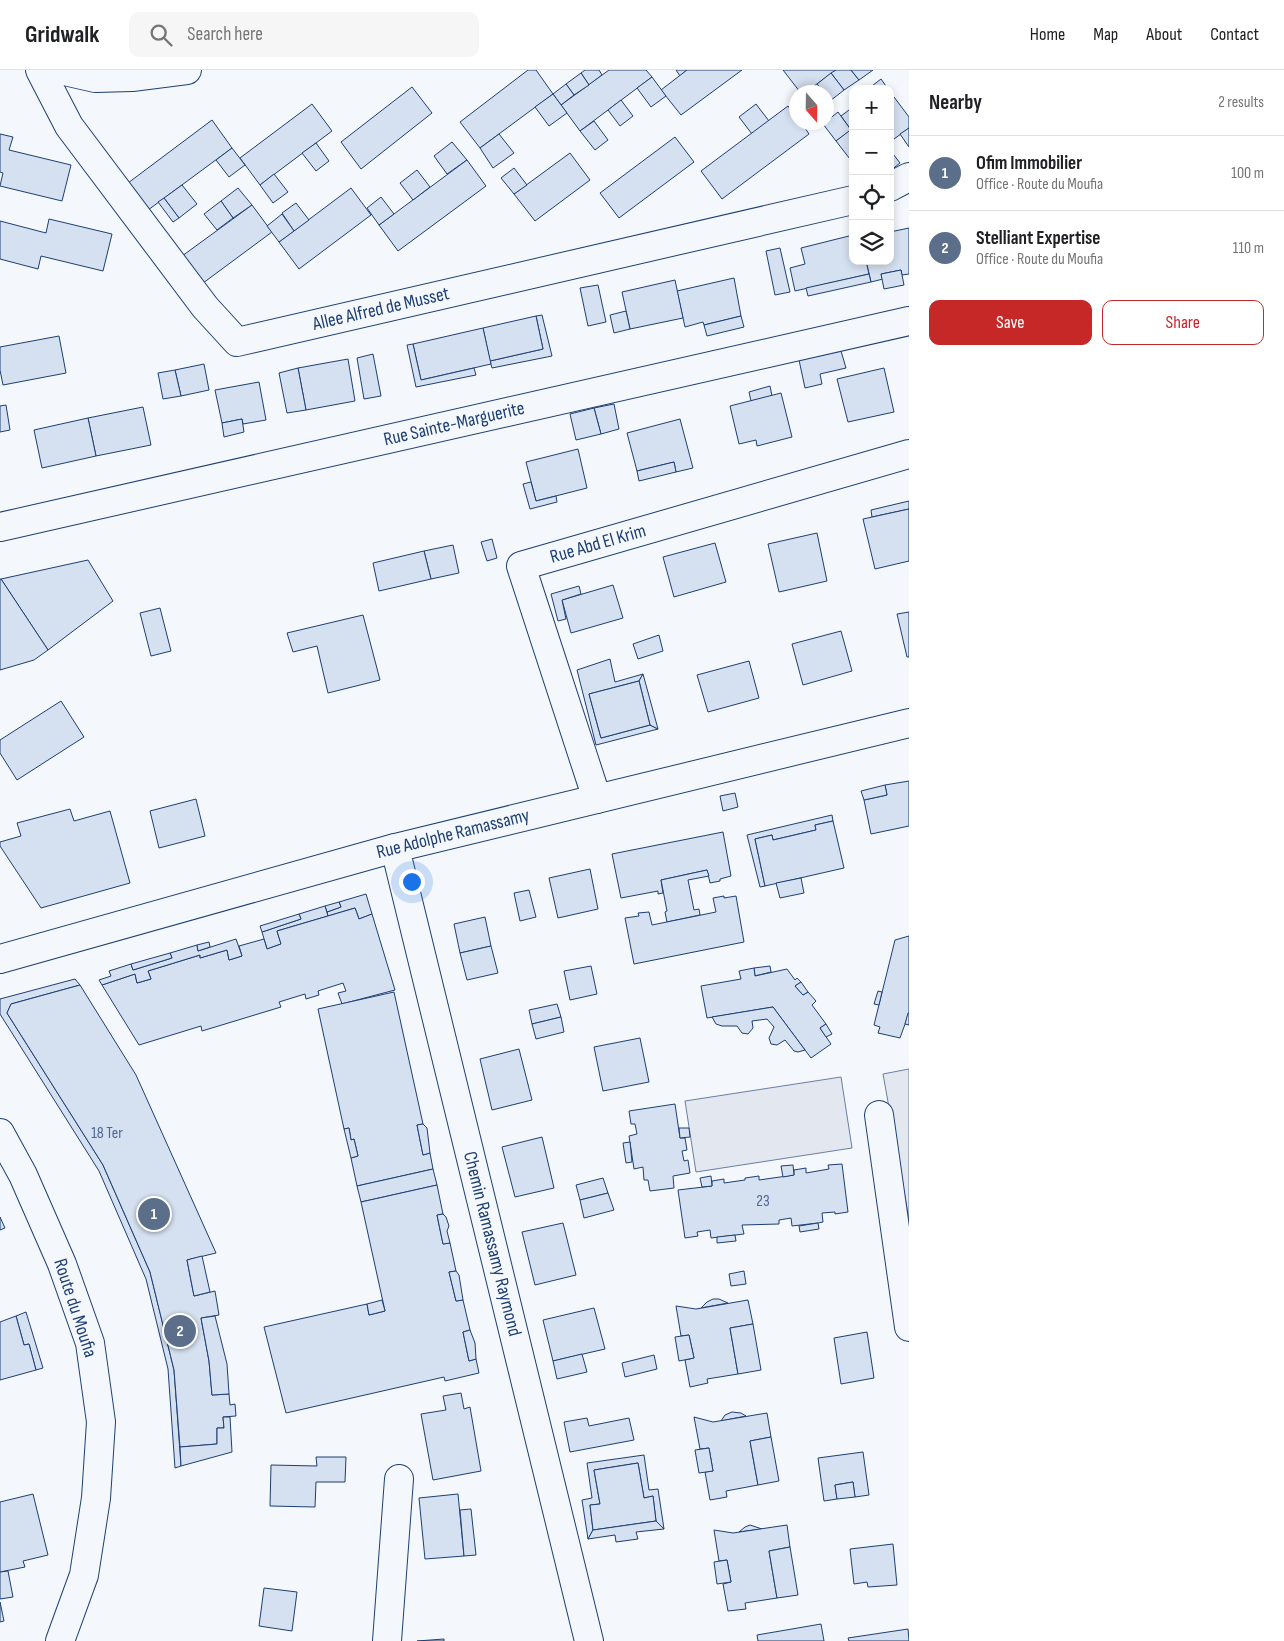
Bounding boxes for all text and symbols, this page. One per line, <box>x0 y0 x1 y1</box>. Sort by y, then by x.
search box <box>129 12 479 57</box>
text: Gridwalk <box>25 20 99 49</box>
icon: search <box>147 21 175 49</box>
text: Search here <box>187 23 263 46</box>
text: Home <box>1030 24 1065 45</box>
text: Map <box>1093 24 1118 45</box>
text: About <box>1146 24 1182 45</box>
text: Contact <box>1210 24 1259 45</box>
north arrow <box>789 85 834 130</box>
map controls <box>849 85 894 265</box>
button: + <box>849 85 894 130</box>
text: Nearby <box>929 90 982 115</box>
text: 2 results <box>1218 93 1264 112</box>
button: − <box>849 130 894 175</box>
text: Ofim Immobilier <box>976 152 1082 175</box>
text: 1 <box>942 164 948 183</box>
text: 100 m <box>1231 164 1264 183</box>
button: locate <box>849 175 894 220</box>
text: Office · Route du Moufia <box>976 175 1103 194</box>
button: layers <box>849 220 894 265</box>
text: Stelliant Expertise <box>976 227 1100 250</box>
text: 2 <box>941 239 949 258</box>
text: 110 m <box>1233 239 1264 258</box>
text: Office · Route du Moufia <box>976 250 1103 269</box>
street label: Allee Alfred de Musset <box>309 282 452 336</box>
button: Save <box>929 300 1092 345</box>
button: Share <box>1102 300 1264 345</box>
street label: Rue Sainte-Marguerite <box>381 397 527 451</box>
street label: Rue Abd El Krim <box>547 519 649 569</box>
street label: Rue Adolphe Ramassamy <box>374 804 532 864</box>
your location <box>399 869 425 895</box>
house number: 18 Ter <box>91 1124 123 1143</box>
street label: Chemin Ramassamy Raymond <box>458 1149 526 1339</box>
house number: 23 <box>756 1192 770 1211</box>
pin: 1 <box>138 1195 170 1233</box>
street label: Route du Moufia <box>48 1256 102 1360</box>
pin: 2 <box>164 1312 196 1350</box>

